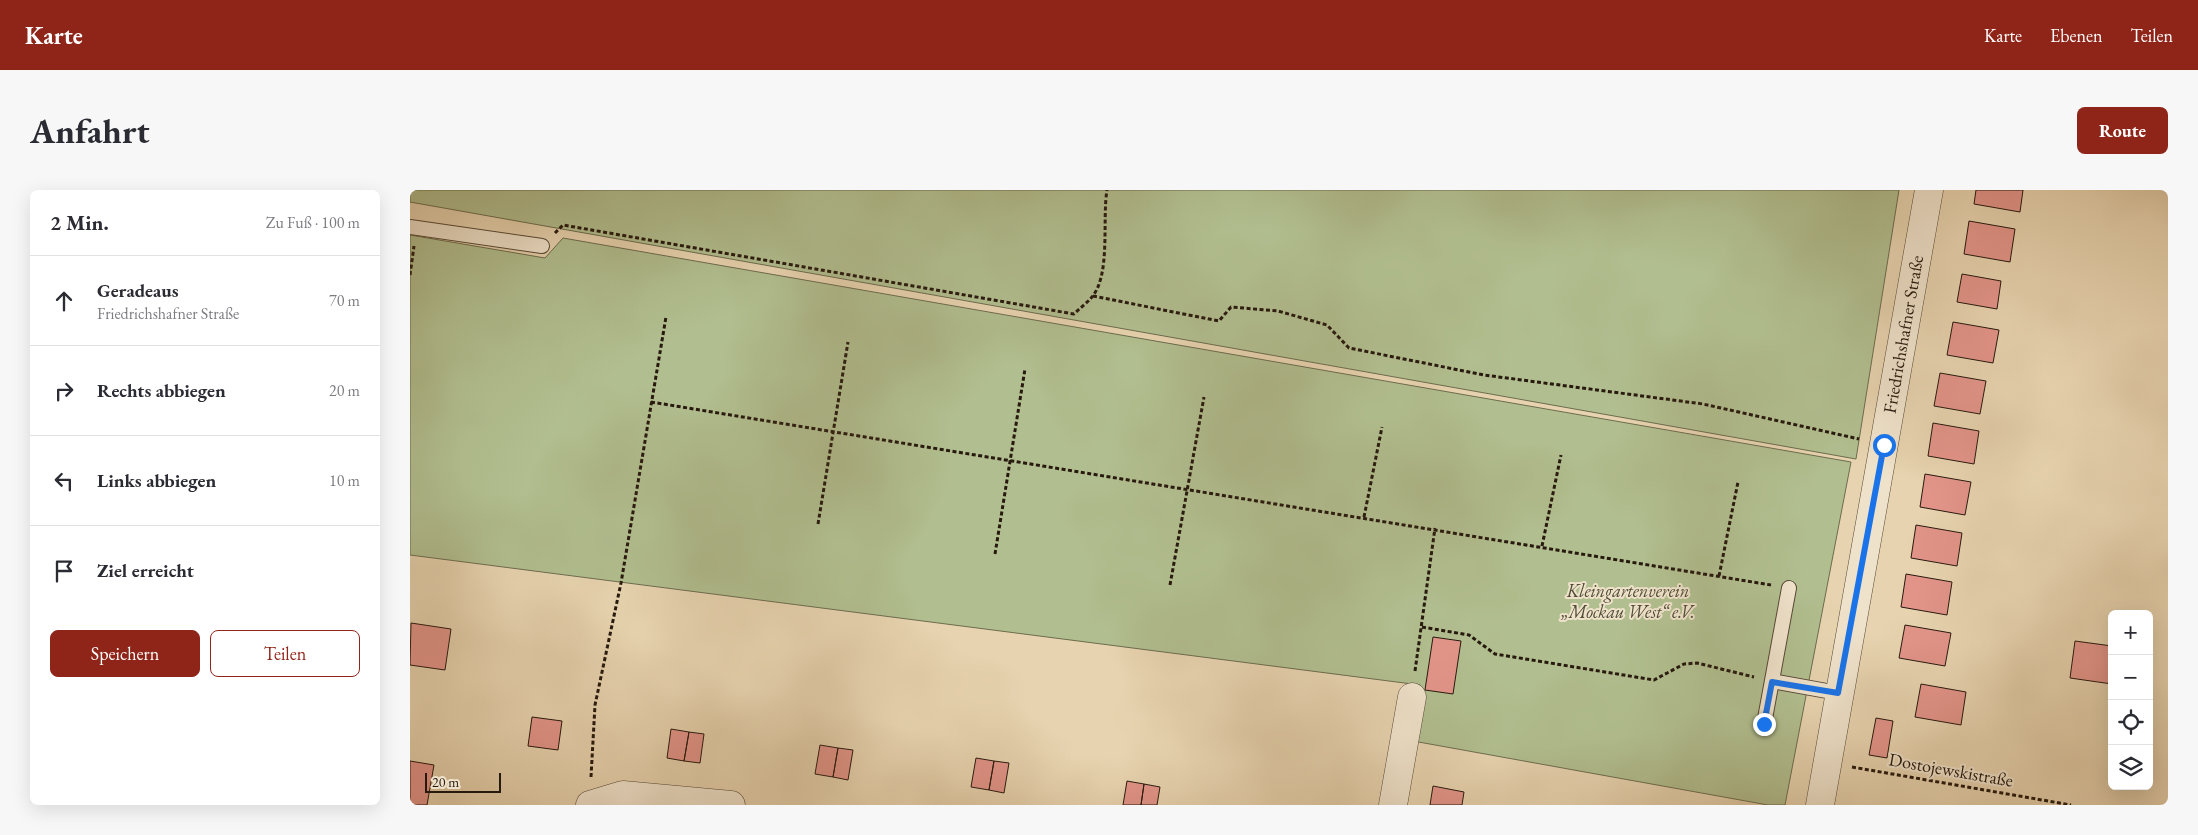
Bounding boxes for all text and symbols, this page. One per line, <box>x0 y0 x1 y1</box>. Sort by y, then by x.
text: Karte <box>25 20 83 51</box>
text: Karte <box>1984 24 2022 47</box>
text: Ebenen <box>2050 24 2103 47</box>
text: Teilen <box>2131 24 2173 47</box>
button: Route <box>2077 107 2168 154</box>
text: Anfahrt <box>30 108 150 153</box>
text: 2 Min. <box>50 209 109 236</box>
text: Zu Fuß · 100 m <box>266 212 360 233</box>
street label: Friedrichshafner Straße <box>1878 253 1928 415</box>
text: Geradeaus <box>97 278 179 303</box>
icon: ahead <box>50 287 78 315</box>
text: 70 m <box>329 290 360 311</box>
text: Friedrichshafner Straße <box>97 303 239 324</box>
icon: right <box>50 377 78 405</box>
text: Rechts abbiegen <box>97 378 226 403</box>
text: 20 m <box>329 380 360 401</box>
route start <box>1873 434 1896 457</box>
icon: left <box>50 467 78 495</box>
text: Links abbiegen <box>97 468 216 493</box>
text: 10 m <box>329 470 360 491</box>
icon: arrive <box>50 557 78 585</box>
text: Ziel erreicht <box>97 558 194 583</box>
park label: Kleingartenverein „Mockau West“ e.V. <box>1560 579 1695 623</box>
map controls <box>2108 610 2153 790</box>
button: + <box>2108 610 2153 655</box>
button: Speichern <box>50 630 200 677</box>
button: Teilen <box>210 630 360 677</box>
button: − <box>2108 655 2153 700</box>
button: locate <box>2108 700 2153 745</box>
route end <box>1753 713 1776 736</box>
button: layers <box>2108 745 2153 790</box>
street label: Dostojewskistraße <box>1887 747 2015 792</box>
scale bar <box>425 770 501 793</box>
text: 20 m <box>432 773 459 791</box>

